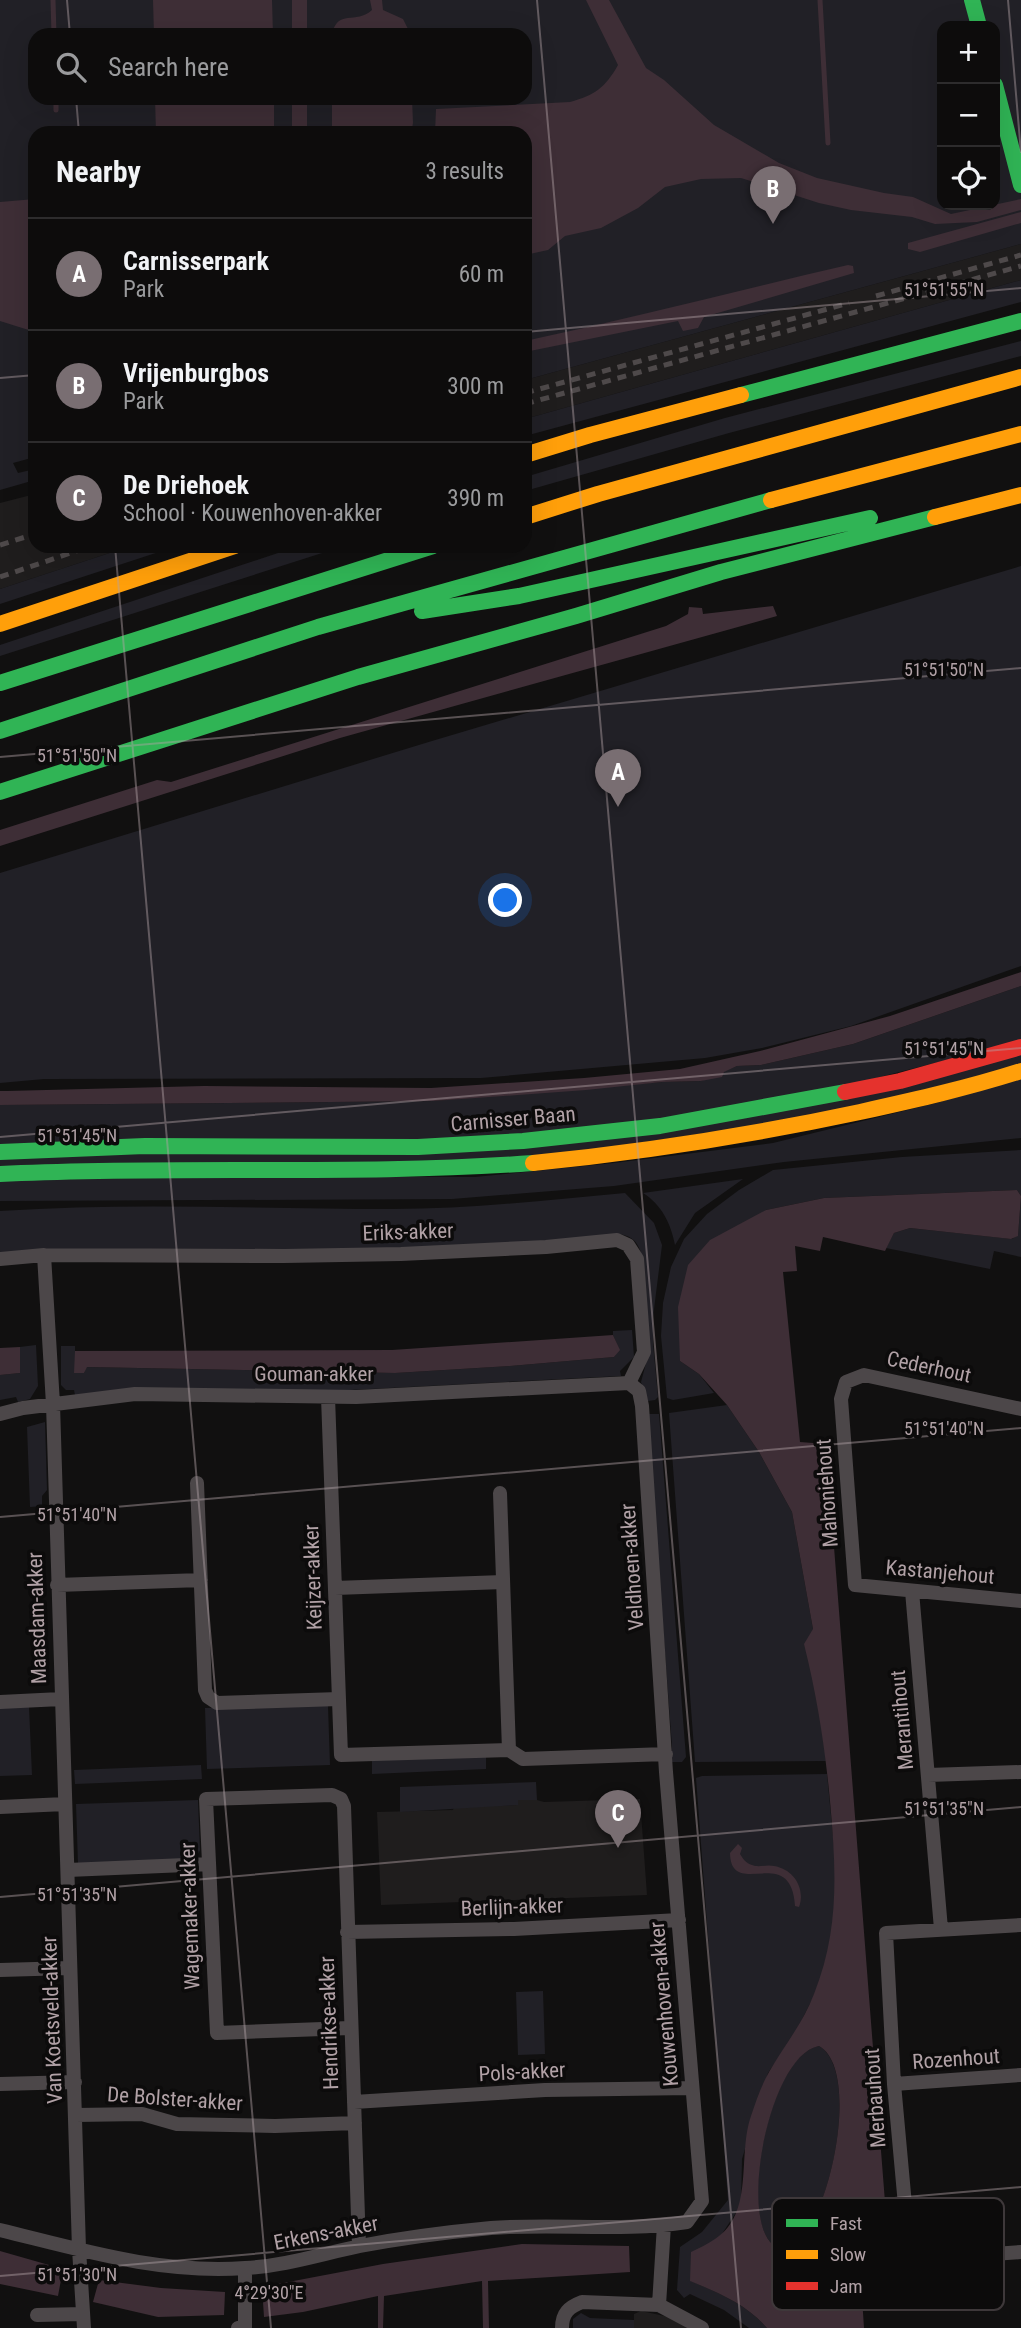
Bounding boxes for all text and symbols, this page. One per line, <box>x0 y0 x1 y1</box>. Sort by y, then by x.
map controls <box>937 21 1000 210</box>
button: + <box>937 21 1000 84</box>
search box <box>28 28 532 105</box>
icon: search <box>52 48 90 86</box>
text: Search here <box>108 52 229 82</box>
button: − <box>937 84 1000 147</box>
button: locate <box>937 147 1000 210</box>
text: Nearby <box>56 154 141 189</box>
text: 3 results <box>426 158 504 185</box>
pin: B <box>750 166 796 224</box>
text: Carnisserpark <box>123 246 269 276</box>
text: A <box>72 261 86 288</box>
text: 60 m <box>459 261 504 288</box>
text: Park <box>123 276 164 303</box>
text: 51°51'55"N <box>904 279 984 300</box>
text: Vrijenburgbos <box>123 358 269 388</box>
text: B <box>73 373 85 400</box>
text: 300 m <box>447 373 504 400</box>
text: Park <box>123 388 164 415</box>
text: De Driehoek <box>123 470 249 500</box>
text: C <box>72 485 86 512</box>
text: 390 m <box>447 485 504 512</box>
text: School · Kouwenhoven-akker <box>123 500 382 527</box>
text: 51°51'50"N <box>904 659 984 680</box>
text: 51°51'50"N <box>37 745 117 766</box>
pin: A <box>595 749 641 807</box>
your location <box>488 883 522 917</box>
text: 51°51'45"N <box>904 1038 984 1059</box>
street label: Carnisser Baan <box>450 1102 576 1136</box>
text: 51°51'45"N <box>37 1125 117 1146</box>
street label: Eriks-akker <box>362 1218 454 1246</box>
street label: Cederhout <box>885 1346 973 1388</box>
street label: Gouman-akker <box>254 1362 374 1386</box>
text: 51°51'40"N <box>904 1418 984 1439</box>
street label: Mahoniehout <box>811 1438 843 1548</box>
street label: Veldhoen-akker <box>616 1503 648 1631</box>
text: 51°51'40"N <box>37 1504 117 1525</box>
street label: Keijzer-akker <box>299 1524 327 1630</box>
street label: Maasdam-akker <box>23 1552 51 1684</box>
street label: Kastanjehout <box>885 1555 995 1589</box>
street label: Merantihout <box>886 1669 918 1771</box>
pin: C <box>595 1790 641 1848</box>
text: 51°51'35"N <box>904 1798 984 1819</box>
street label: Wagemaker-akker <box>175 1842 205 1990</box>
text: 51°51'35"N <box>37 1884 117 1905</box>
street label: Berlijn-akker <box>460 1893 564 1921</box>
street label: Kouwenhoven-akker <box>645 1921 683 2087</box>
street label: Van Koetsveld-akker <box>37 1936 67 2104</box>
street label: Hendrikse-akker <box>315 1956 343 2090</box>
street label: Rozenhout <box>911 2044 1001 2074</box>
street label: Merbauhout <box>860 2047 890 2149</box>
street label: Pols-akker <box>478 2058 566 2086</box>
street label: De Bolster-akker <box>106 2082 244 2116</box>
legend <box>772 2198 1004 2310</box>
street label: Erkens-akker <box>272 2211 380 2255</box>
text: Fast <box>830 2212 862 2235</box>
text: Slow <box>830 2243 866 2266</box>
text: 51°51'30"N <box>37 2264 117 2285</box>
text: Jam <box>830 2275 863 2298</box>
text: 4°29'30"E <box>234 2282 304 2303</box>

